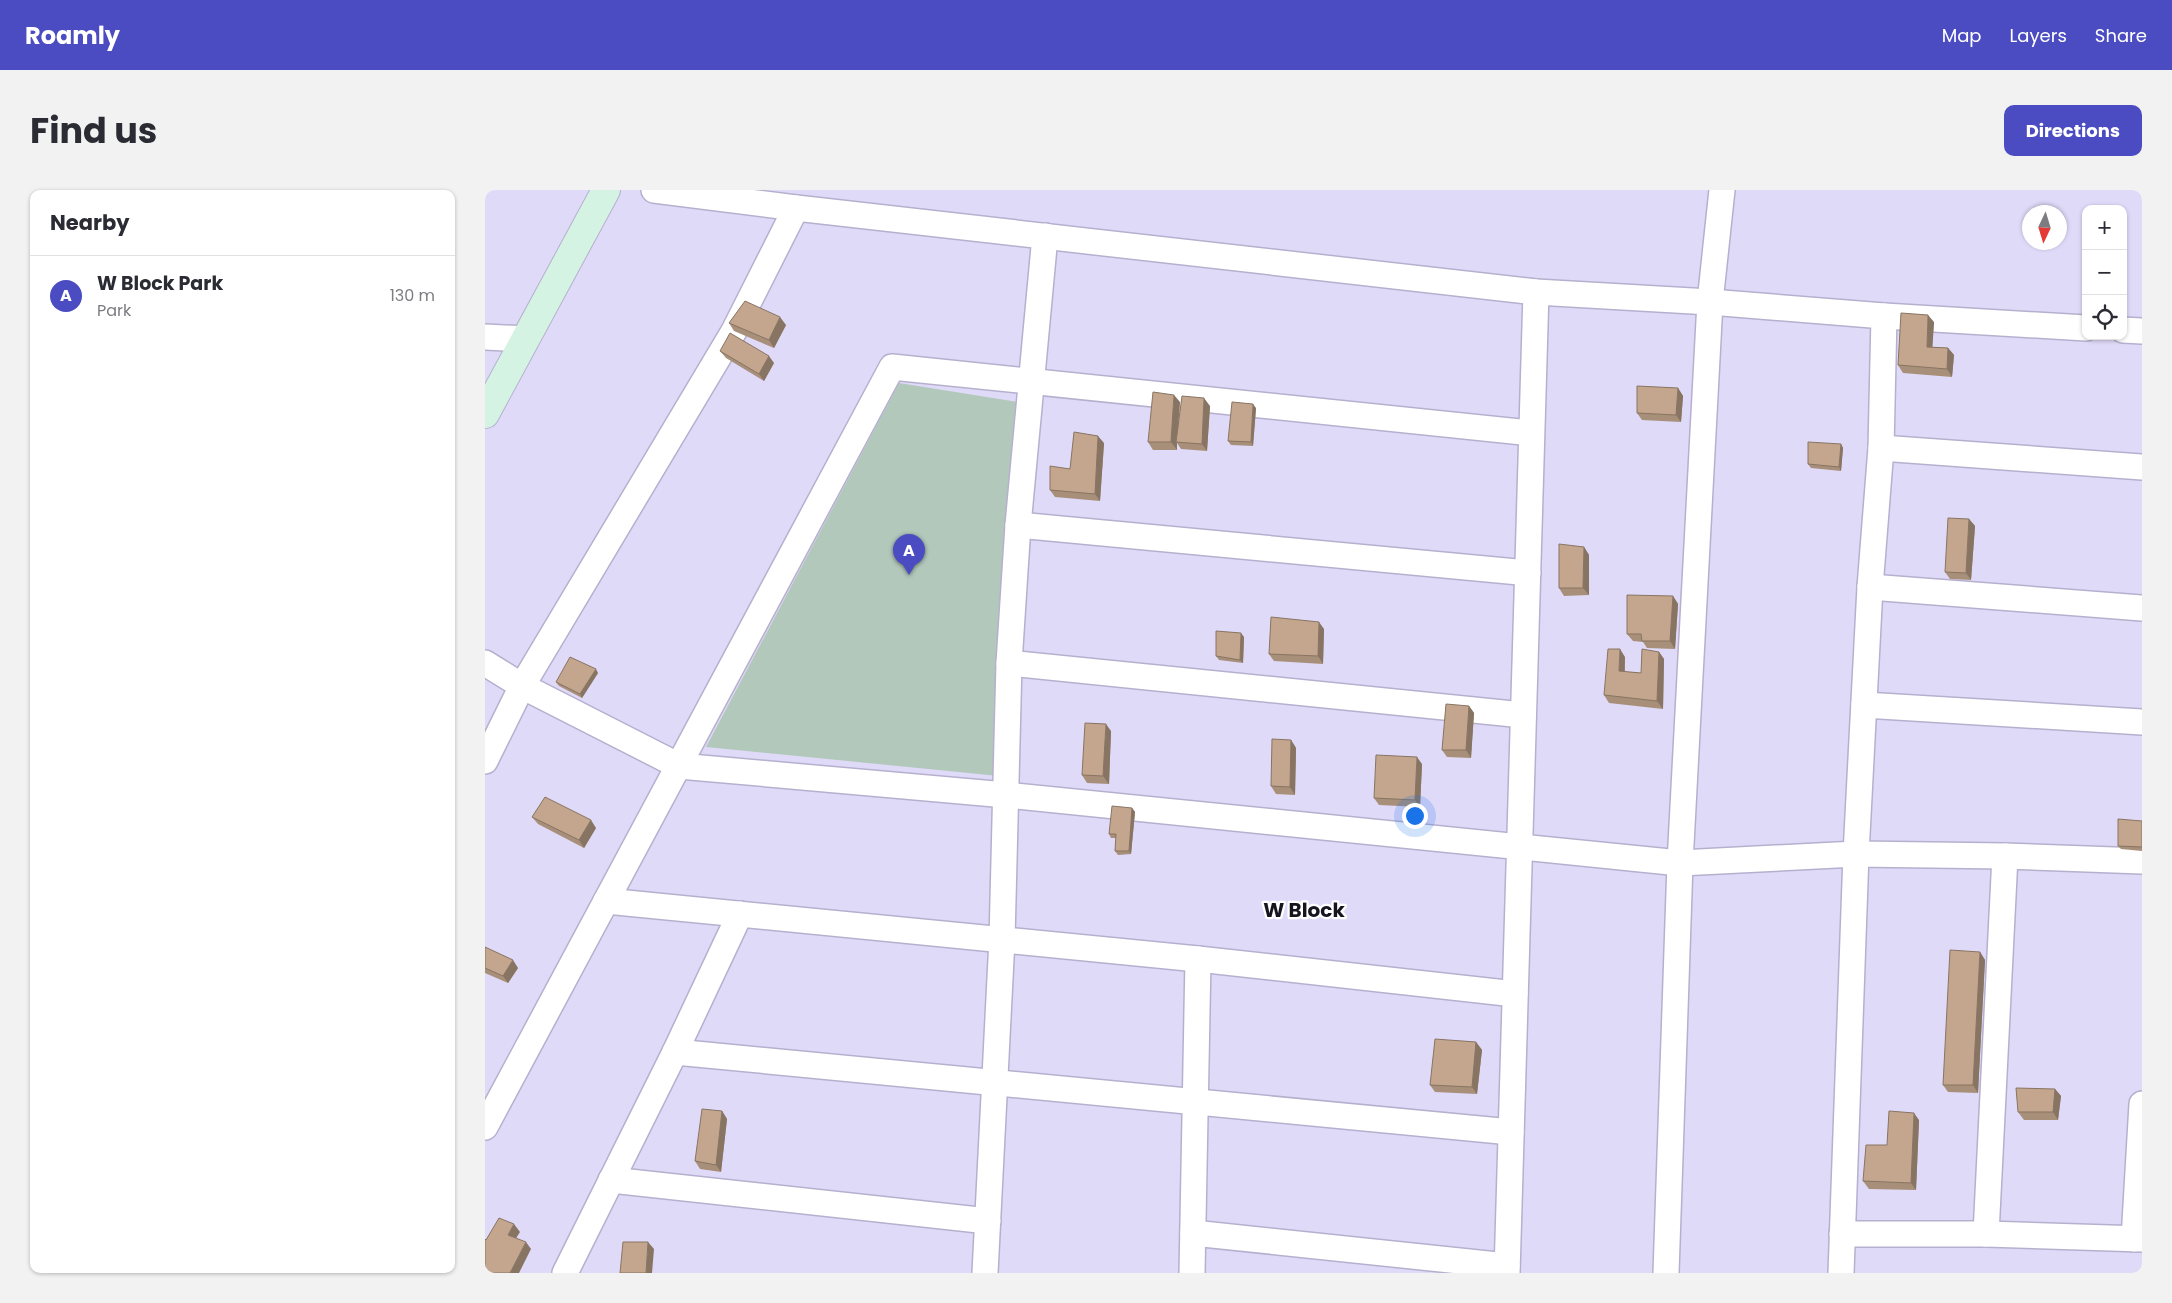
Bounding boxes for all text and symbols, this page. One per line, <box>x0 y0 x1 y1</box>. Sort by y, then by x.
text: Roamly <box>25 19 120 52</box>
text: Map <box>1942 23 1982 48</box>
text: Layers <box>2010 23 2067 48</box>
text: Share <box>2095 23 2147 48</box>
button: Directions <box>2004 105 2142 156</box>
text: Find us <box>30 106 157 155</box>
north arrow <box>2022 205 2067 250</box>
map controls <box>2082 205 2127 340</box>
button: + <box>2082 205 2127 250</box>
text: Nearby <box>50 208 130 237</box>
button: − <box>2082 250 2127 295</box>
text: W Block Park <box>97 270 223 297</box>
text: A <box>60 284 72 307</box>
text: 130 m <box>390 284 435 307</box>
button: locate <box>2082 295 2127 340</box>
text: Park <box>97 299 131 322</box>
pin: A <box>893 534 925 575</box>
your location <box>1402 803 1428 829</box>
district label: W Block <box>1263 896 1345 924</box>

